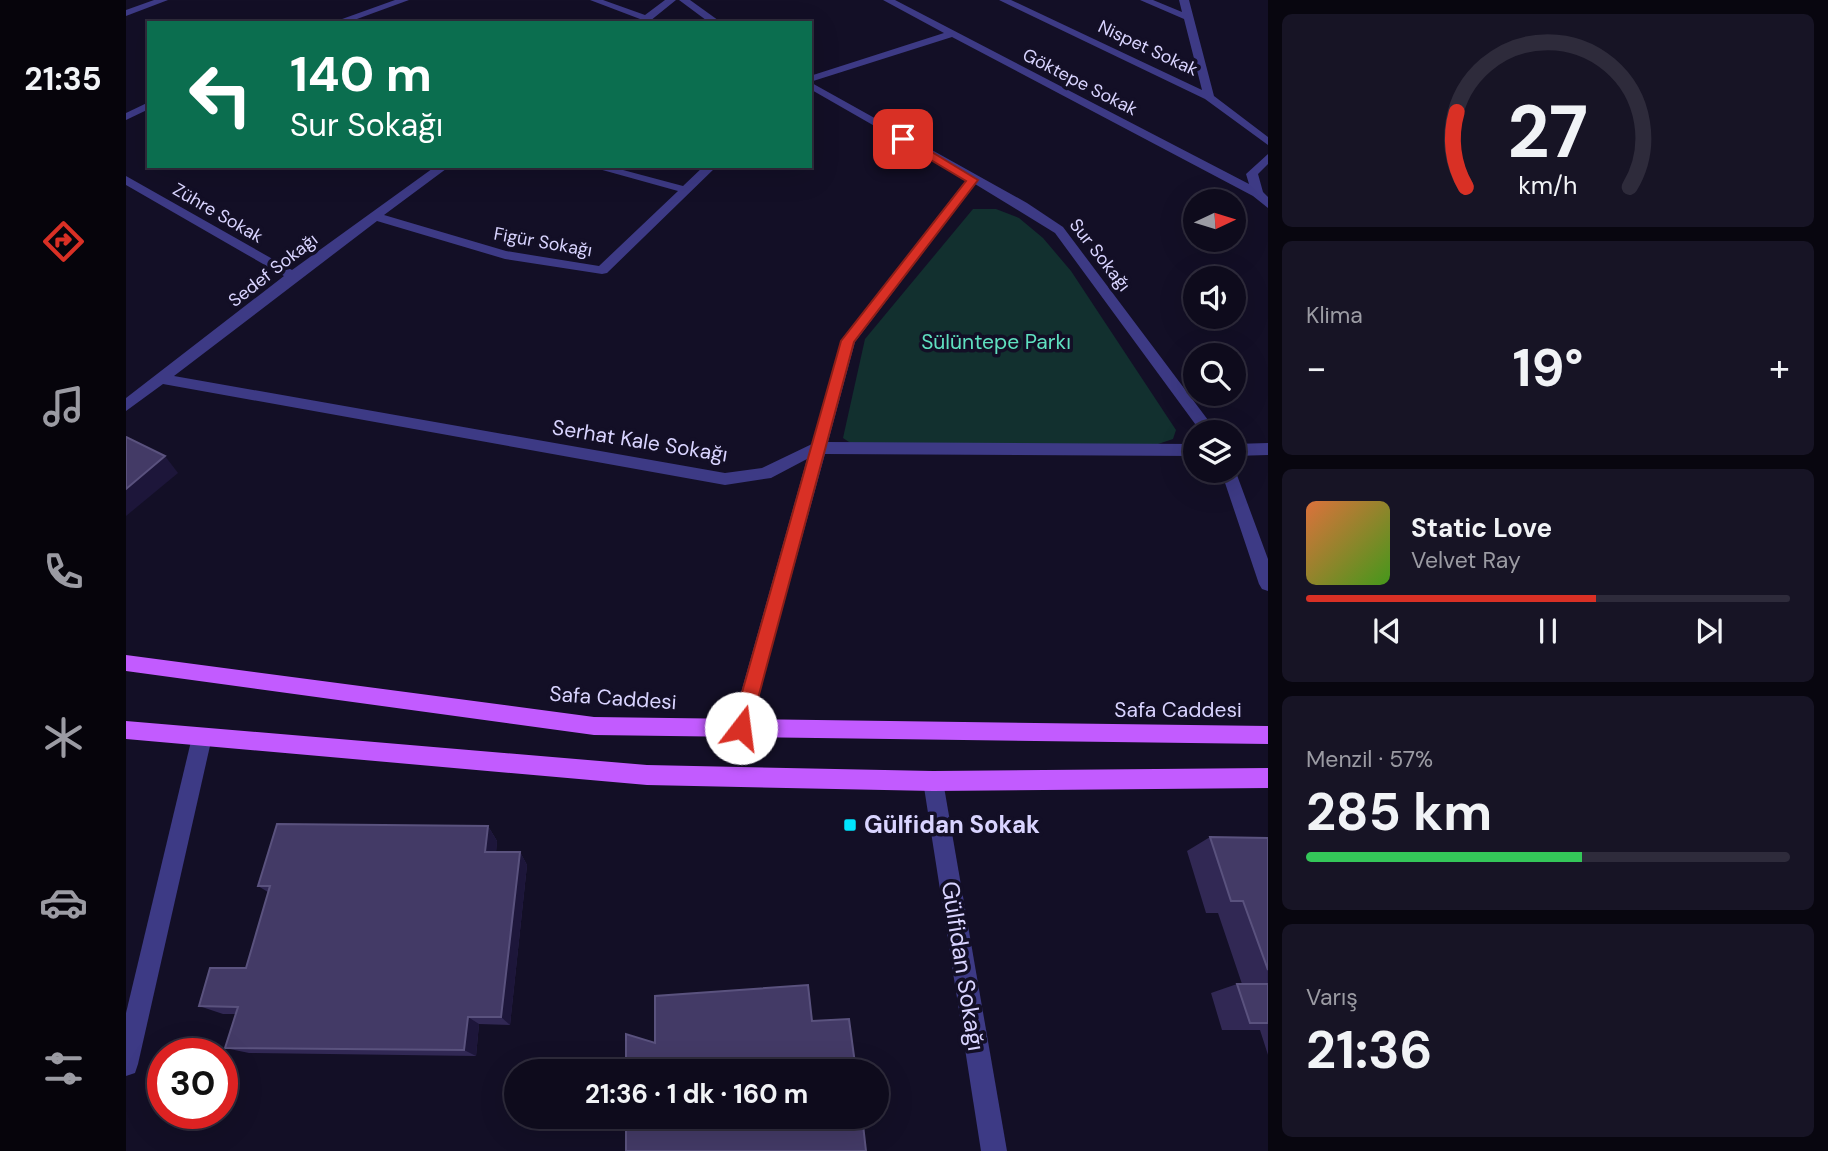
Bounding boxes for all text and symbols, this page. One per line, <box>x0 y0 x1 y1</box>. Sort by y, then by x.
street label: Nispet Sokak <box>1094 14 1202 82</box>
text: 140 m <box>290 42 432 106</box>
street label: Göktepe Sokak <box>1019 43 1141 121</box>
icon: left <box>175 49 266 140</box>
text: 21:35 <box>24 58 102 100</box>
text: 27 <box>1508 85 1588 180</box>
text: Sur Sokağı <box>290 104 443 146</box>
pin <box>873 109 933 169</box>
icon: arrive <box>884 120 922 158</box>
text: km/h <box>1518 169 1578 202</box>
street label: Zühre Sokak <box>168 177 268 249</box>
north arrow <box>1183 189 1246 252</box>
map controls <box>1183 189 1246 483</box>
street label: Sur Sokağı <box>1064 214 1136 296</box>
icon: directions <box>39 217 88 266</box>
street label: Figür Sokağı <box>492 222 594 262</box>
street label: Sedef Sokağı <box>223 228 323 312</box>
button: sound <box>1183 266 1246 329</box>
text: Klima <box>1306 300 1363 330</box>
park label: Sülüntepe Parkı <box>921 328 1071 356</box>
text: 19° <box>1513 334 1583 402</box>
button: search <box>1183 343 1246 406</box>
text: − <box>1306 343 1327 393</box>
text: + <box>1769 343 1790 393</box>
icon: music <box>39 382 88 431</box>
street label: Serhat Kale Sokağı <box>550 413 730 469</box>
button: layers <box>1183 420 1246 483</box>
text: Static Love <box>1411 511 1552 545</box>
text: Velvet Ray <box>1411 545 1521 575</box>
icon: phone <box>39 547 88 596</box>
icon: previous <box>1368 612 1406 650</box>
icon: pause <box>1529 612 1567 650</box>
icon: next <box>1690 612 1728 650</box>
street label: Safa Caddesi <box>549 680 677 716</box>
position arrow <box>704 691 778 765</box>
street label: Safa Caddesi <box>1114 696 1242 724</box>
icon: climate <box>39 713 88 762</box>
text: Menzil · 57% <box>1306 744 1433 774</box>
text: 285 km <box>1306 778 1492 846</box>
place label: Gülfidan Sokak <box>864 809 1040 840</box>
marker: Gülfidan Sokak <box>842 817 858 833</box>
icon: car <box>39 878 88 927</box>
street label: Gülfidan Sokağı <box>935 879 992 1053</box>
text: Varış <box>1306 982 1358 1012</box>
text: 21:36 <box>1306 1016 1432 1084</box>
speed limit sign: 30 <box>147 1038 238 1129</box>
icon: filters <box>39 1044 88 1093</box>
text: 21:36 · 1 dk · 160 m <box>585 1077 808 1111</box>

